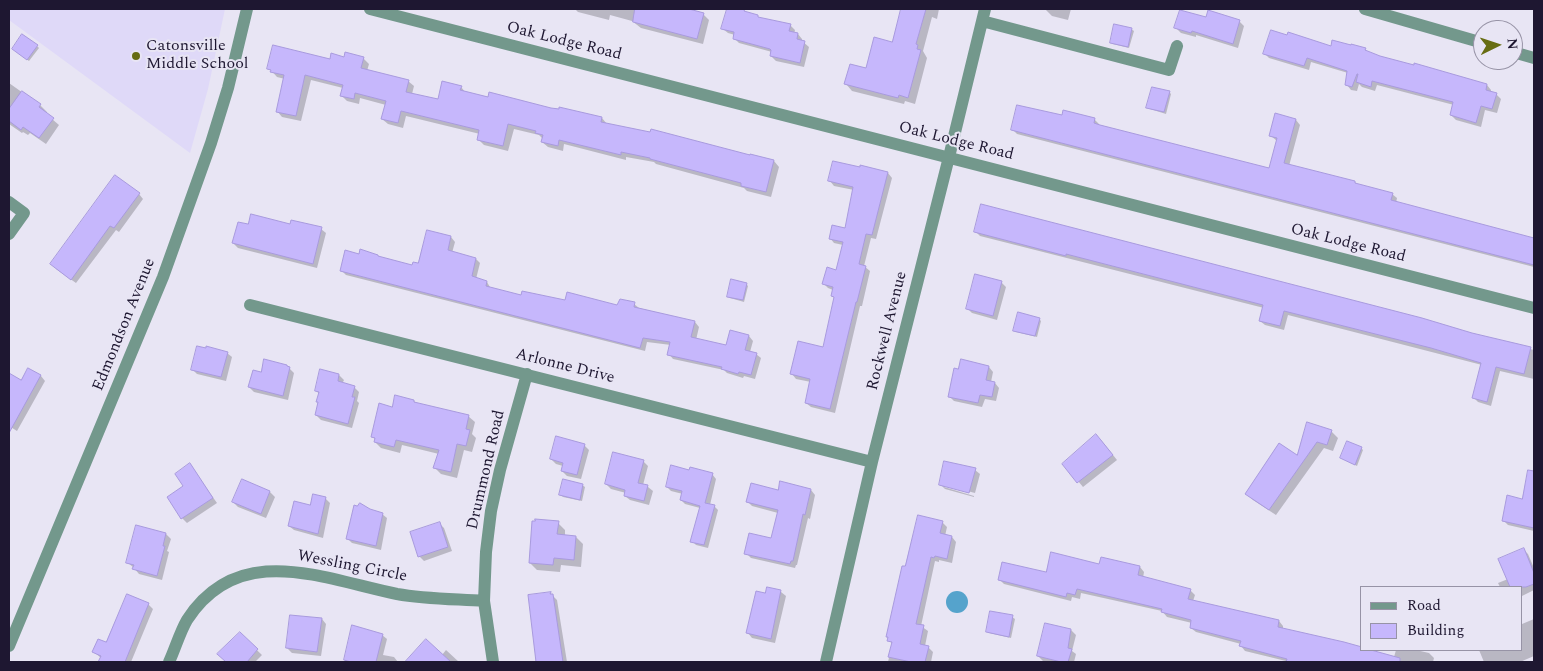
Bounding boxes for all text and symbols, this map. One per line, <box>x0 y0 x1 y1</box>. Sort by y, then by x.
street label: Oak Lodge Road <box>505 18 623 66</box>
north arrow <box>1473 20 1523 70</box>
place label: Catonsville Middle School <box>146 37 249 75</box>
text: N <box>1502 38 1523 50</box>
marker: Catonsville Middle School <box>130 50 142 62</box>
street label: Oak Lodge Road <box>897 118 1015 166</box>
street label: Oak Lodge Road <box>1289 220 1407 268</box>
street label: Edmondson Avenue <box>90 256 160 394</box>
street label: Rockwell Avenue <box>864 270 912 392</box>
street label: Arlonne Drive <box>514 345 616 389</box>
street label: Drummond Road <box>464 408 510 532</box>
street label: Wessling Circle <box>295 547 409 587</box>
legend <box>1360 586 1523 651</box>
text: Road <box>1407 594 1441 617</box>
text: Building <box>1407 619 1464 642</box>

